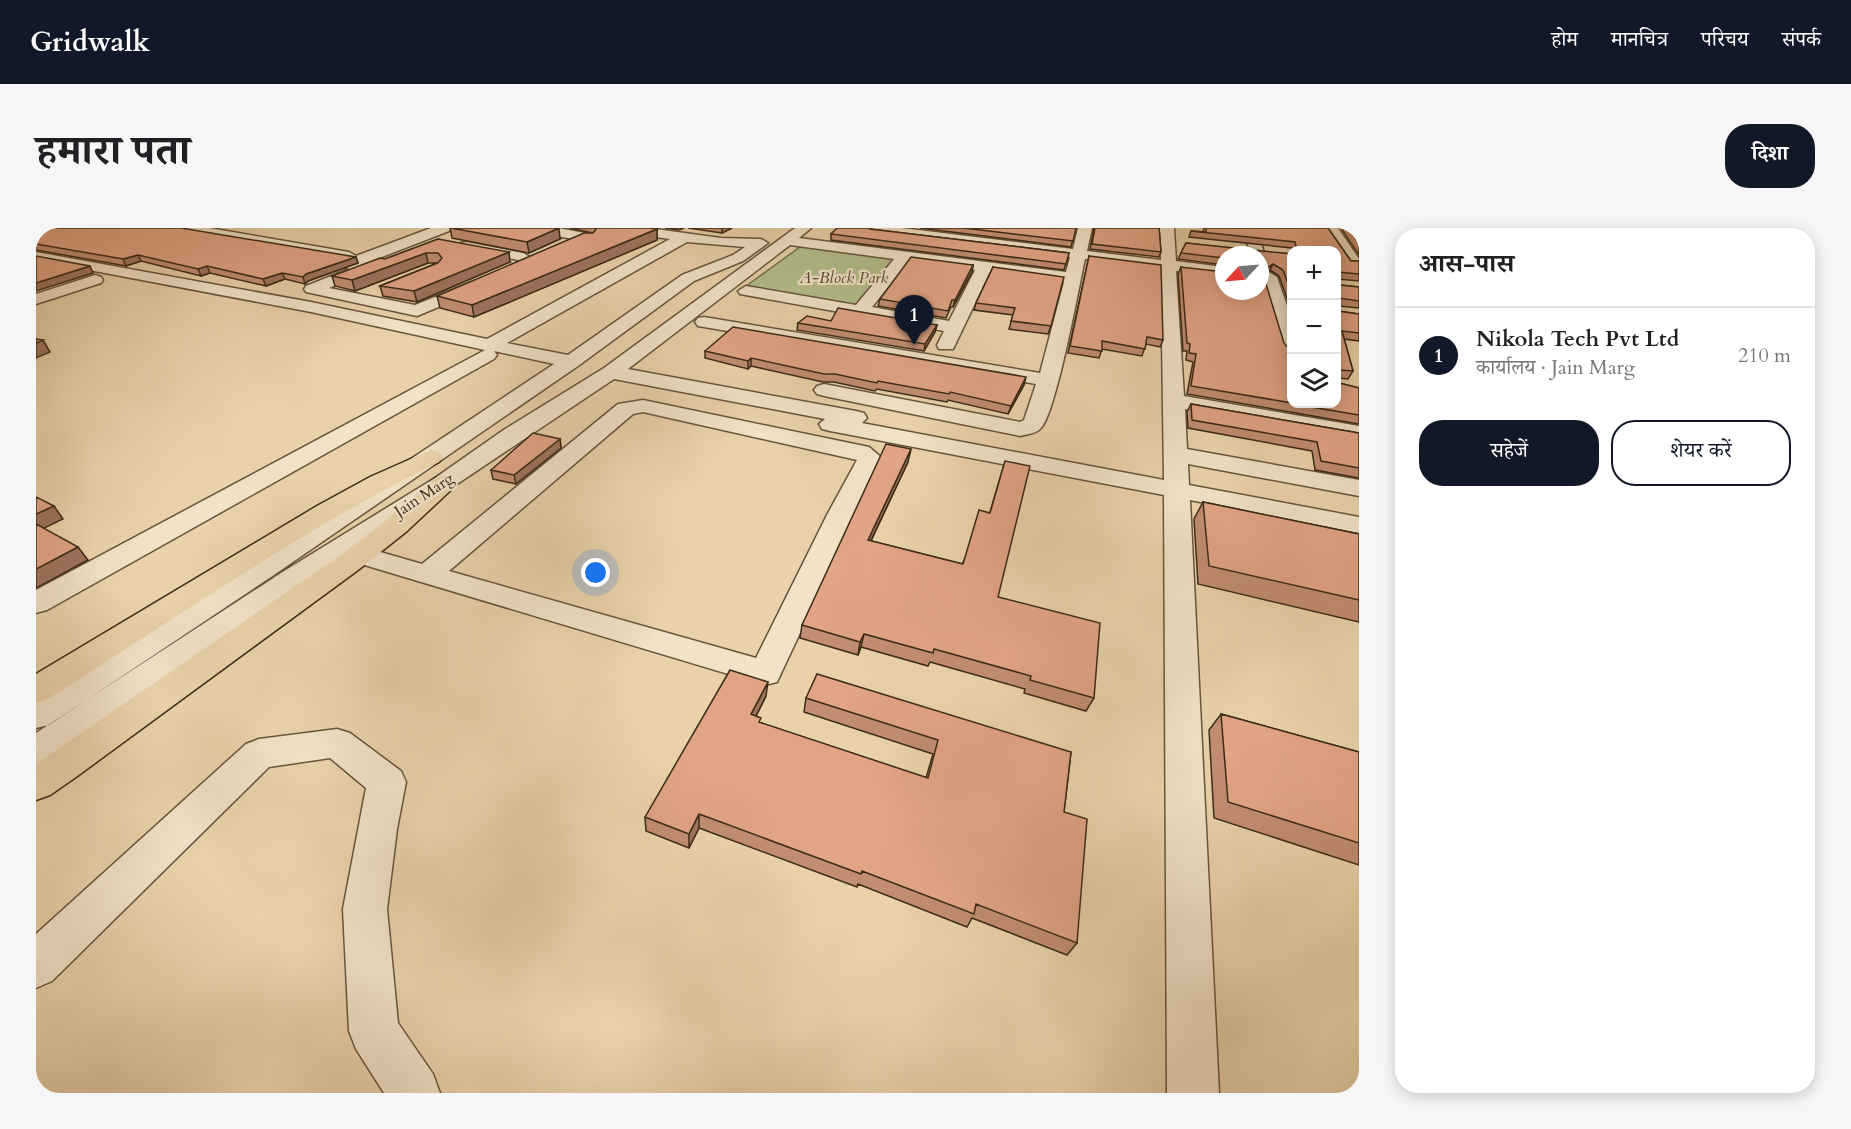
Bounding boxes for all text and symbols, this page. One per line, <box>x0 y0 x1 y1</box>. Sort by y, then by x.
text: Gridwalk <box>30 23 150 61</box>
text: होम <box>1551 25 1578 54</box>
text: मानचित्र <box>1611 25 1668 54</box>
text: परिचय <box>1701 25 1749 54</box>
text: संपर्क <box>1782 25 1821 54</box>
text: हमारा पता <box>36 122 190 179</box>
button: दिशा <box>1725 124 1815 188</box>
north arrow <box>1215 246 1269 300</box>
map controls <box>1287 246 1341 408</box>
button: + <box>1287 246 1341 300</box>
text: आस-पास <box>1419 246 1514 281</box>
park label: A-Block Park <box>799 267 889 289</box>
pin: 1 <box>894 296 934 345</box>
button: − <box>1287 300 1341 354</box>
text: Nikola Tech Pvt Ltd <box>1476 324 1679 354</box>
text: 1 <box>1433 342 1444 369</box>
text: 210 m <box>1738 342 1791 369</box>
button: layers <box>1287 354 1341 408</box>
text: कार्यालय · Jain Marg <box>1476 354 1635 381</box>
button: सहेजें <box>1419 420 1599 486</box>
button: शेयर करें <box>1611 420 1791 486</box>
street label: Jain Marg <box>388 468 458 524</box>
your location <box>581 558 610 587</box>

